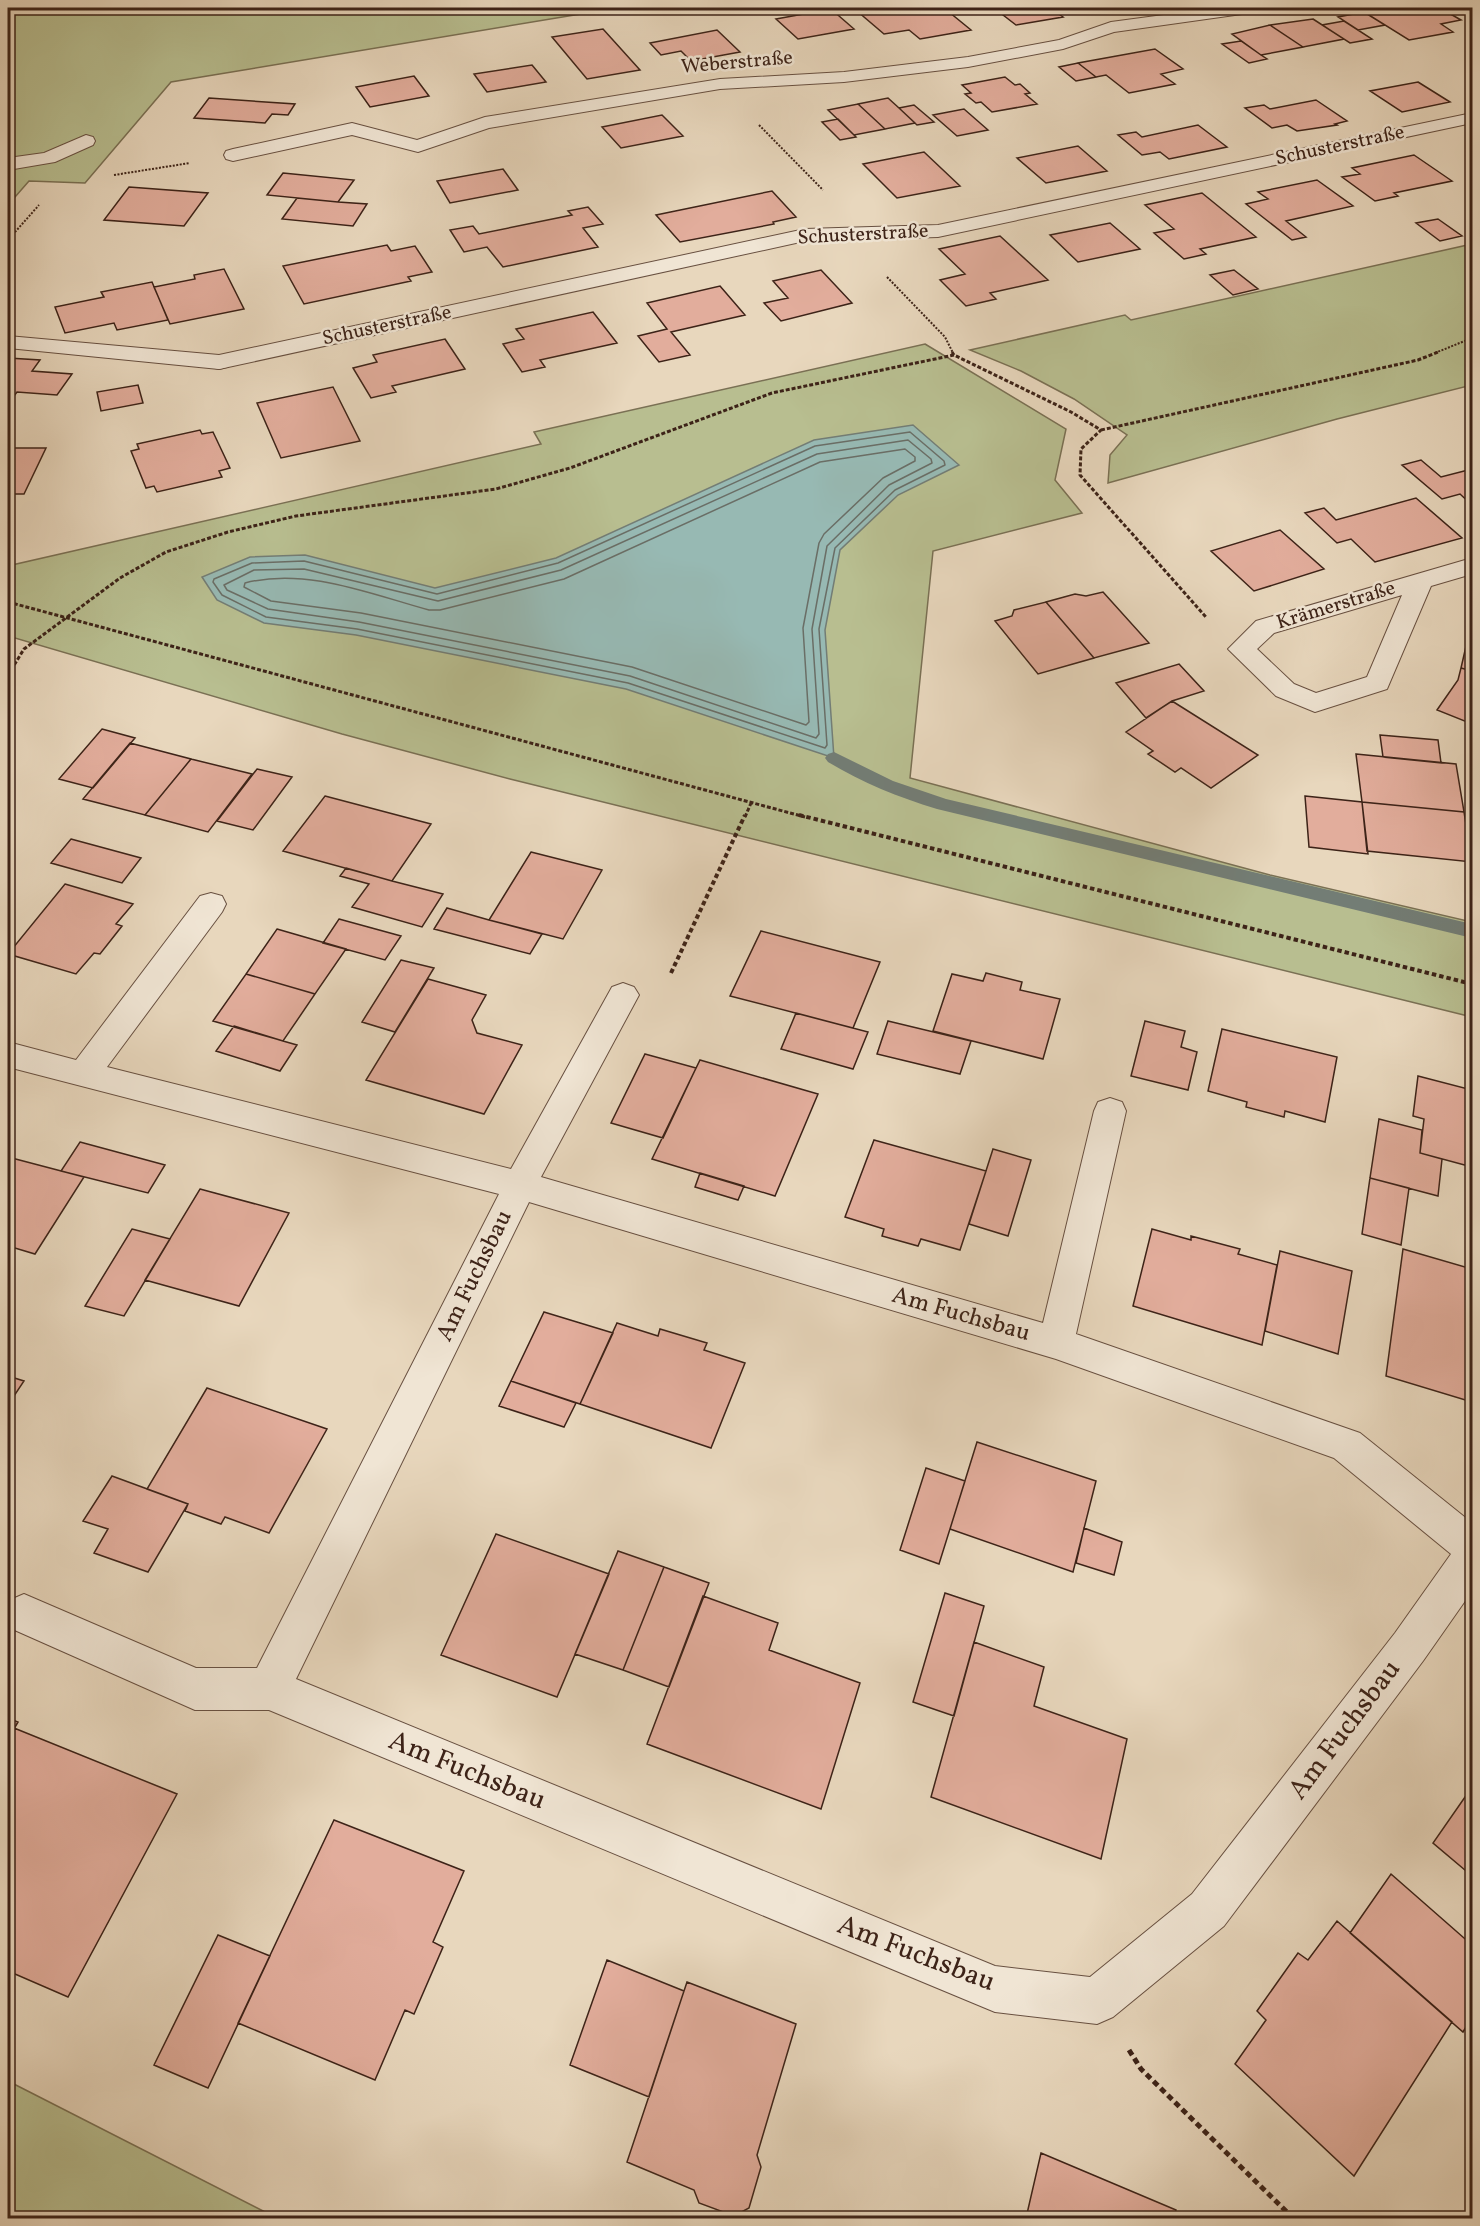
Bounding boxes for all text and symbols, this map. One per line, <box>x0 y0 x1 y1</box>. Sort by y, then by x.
street label: Weberstraße <box>680 44 794 82</box>
street label: Schusterstraße <box>1273 119 1407 173</box>
street label: Schusterstraße <box>797 218 929 252</box>
street label: Schusterstraße <box>320 299 454 353</box>
street label: Krämerstraße <box>1273 575 1399 637</box>
street label: Am Fuchsbau <box>428 1204 522 1348</box>
street label: Am Fuchsbau <box>888 1279 1034 1351</box>
street label: Am Fuchsbau <box>1279 1652 1411 1808</box>
street label: Am Fuchsbau <box>383 1722 551 1820</box>
street label: Am Fuchsbau <box>831 1906 1001 2002</box>

